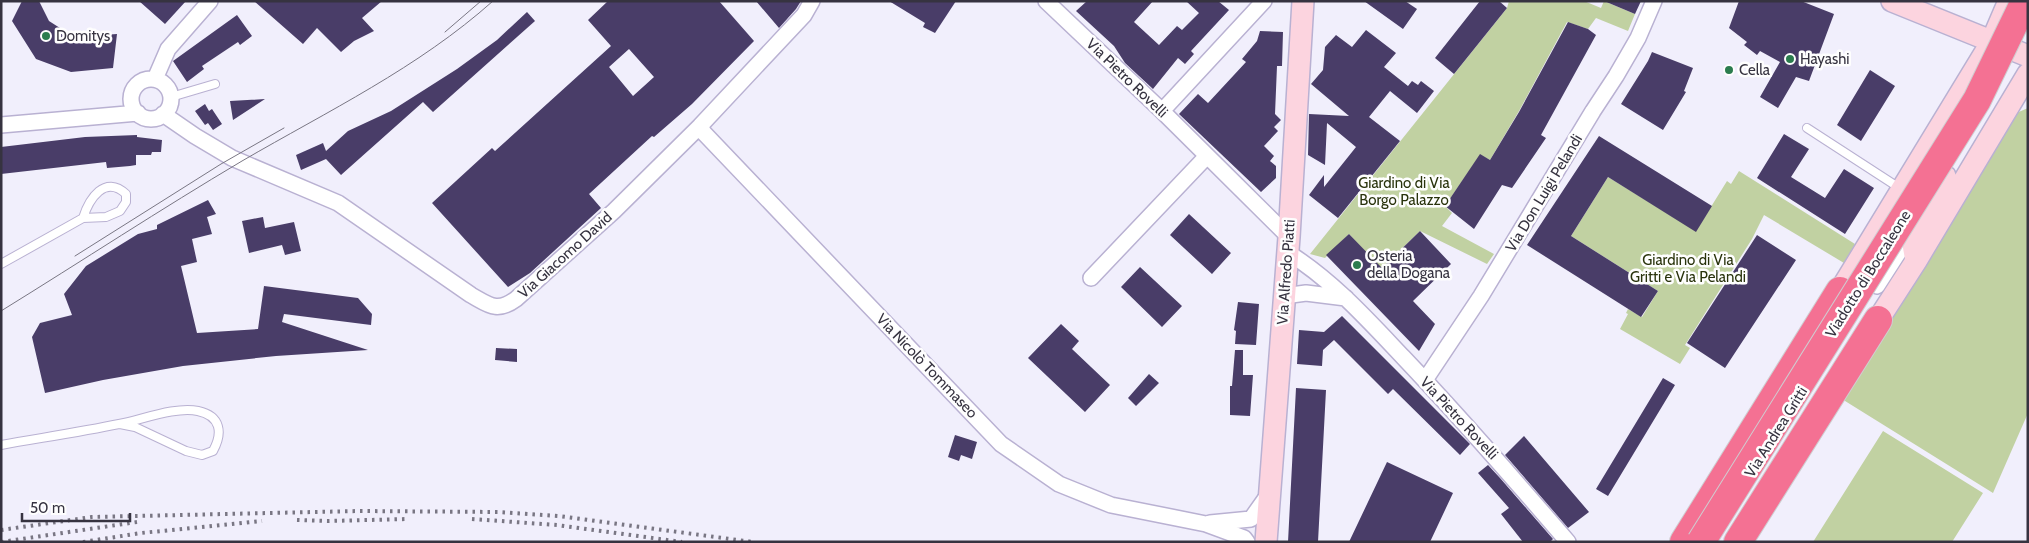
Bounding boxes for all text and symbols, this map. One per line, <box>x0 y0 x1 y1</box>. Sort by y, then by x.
place label: Domitys <box>56 27 110 45</box>
marker: Domitys <box>40 30 52 42</box>
street label: Via Pietro Rovelli <box>1083 35 1171 121</box>
place label: Hayashi <box>1800 50 1850 68</box>
marker: Hayashi <box>1784 53 1796 65</box>
place label: Cella <box>1739 61 1771 79</box>
marker: Cella <box>1723 64 1735 76</box>
street label: Via Don Luigi Pelandi <box>1502 131 1586 255</box>
park label: Giardino di Via Borgo Palazzo <box>1358 174 1451 209</box>
street label: Viadotto di Boccaleone <box>1822 207 1915 341</box>
street label: Via Giacomo David <box>514 208 616 302</box>
street label: Via Alfredo Piatti <box>1273 219 1299 325</box>
place label: Osteria della Dogana <box>1367 247 1451 282</box>
park label: Giardino di Via Gritti e Via Pelandi <box>1630 251 1746 286</box>
marker: Osteria della Dogana <box>1351 259 1363 271</box>
street label: Via Nicolò Tommaseo <box>873 310 981 422</box>
street label: Via Pietro Rovelli <box>1416 373 1502 463</box>
street label: Via Andrea Gritti <box>1741 383 1811 481</box>
scale bar <box>22 490 130 522</box>
text: 50 m <box>30 499 65 517</box>

